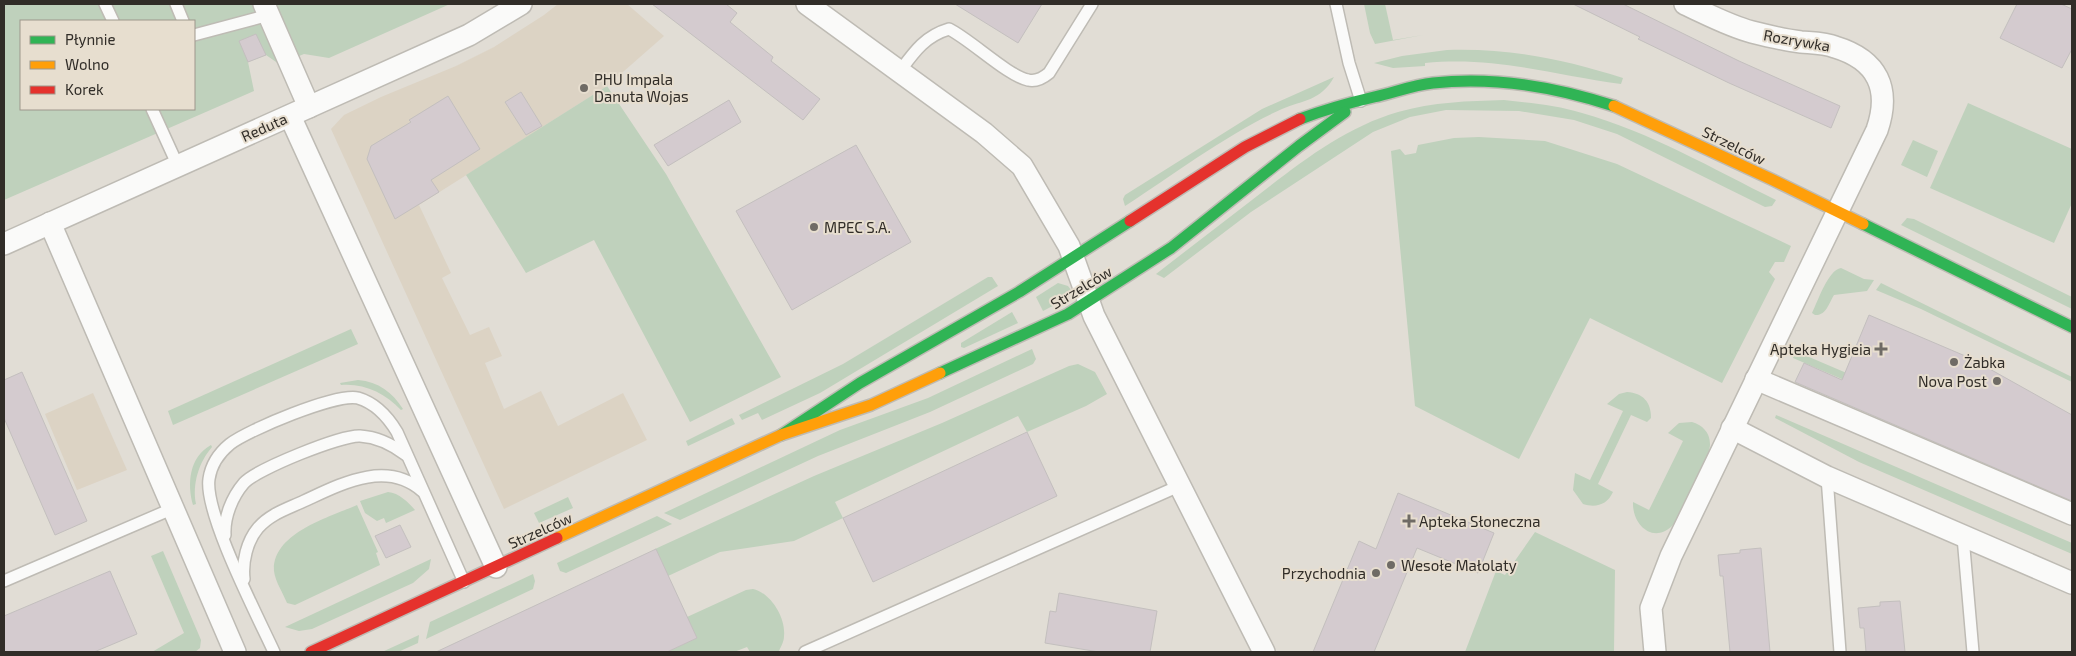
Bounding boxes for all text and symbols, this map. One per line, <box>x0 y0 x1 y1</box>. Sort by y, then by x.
legend <box>20 20 195 110</box>
street label: Rozrywka <box>1762 25 1832 55</box>
text: Płynnie <box>65 30 116 48</box>
text: Wolno <box>65 55 109 73</box>
place label: PHU Impala Danuta Wojas <box>594 70 689 106</box>
text: Korek <box>65 80 104 98</box>
marker: PHU Impala Danuta Wojas <box>578 82 590 94</box>
street label: Reduta <box>238 109 290 145</box>
street label: Strzelców <box>1699 122 1769 168</box>
place label: MPEC S.A. <box>824 218 891 236</box>
marker: MPEC S.A. <box>808 221 820 233</box>
street label: Strzelców <box>1047 262 1115 312</box>
place label: Apteka Hygieia <box>1770 340 1871 358</box>
marker: Apteka Hygieia <box>1875 343 1887 355</box>
place label: Żabka <box>1964 353 2005 371</box>
marker: Żabka <box>1948 356 1960 368</box>
place label: Nova Post <box>1918 372 1987 390</box>
marker: Nova Post <box>1991 375 2003 387</box>
street label: Strzelców <box>505 508 575 552</box>
place label: Apteka Słoneczna <box>1419 512 1541 530</box>
marker: Apteka Słoneczna <box>1403 515 1415 527</box>
place label: Wesołe Małolaty <box>1401 556 1517 574</box>
marker: Wesołe Małolaty <box>1385 559 1397 571</box>
place label: Przychodnia <box>1282 564 1366 582</box>
marker: Przychodnia <box>1370 567 1382 579</box>

